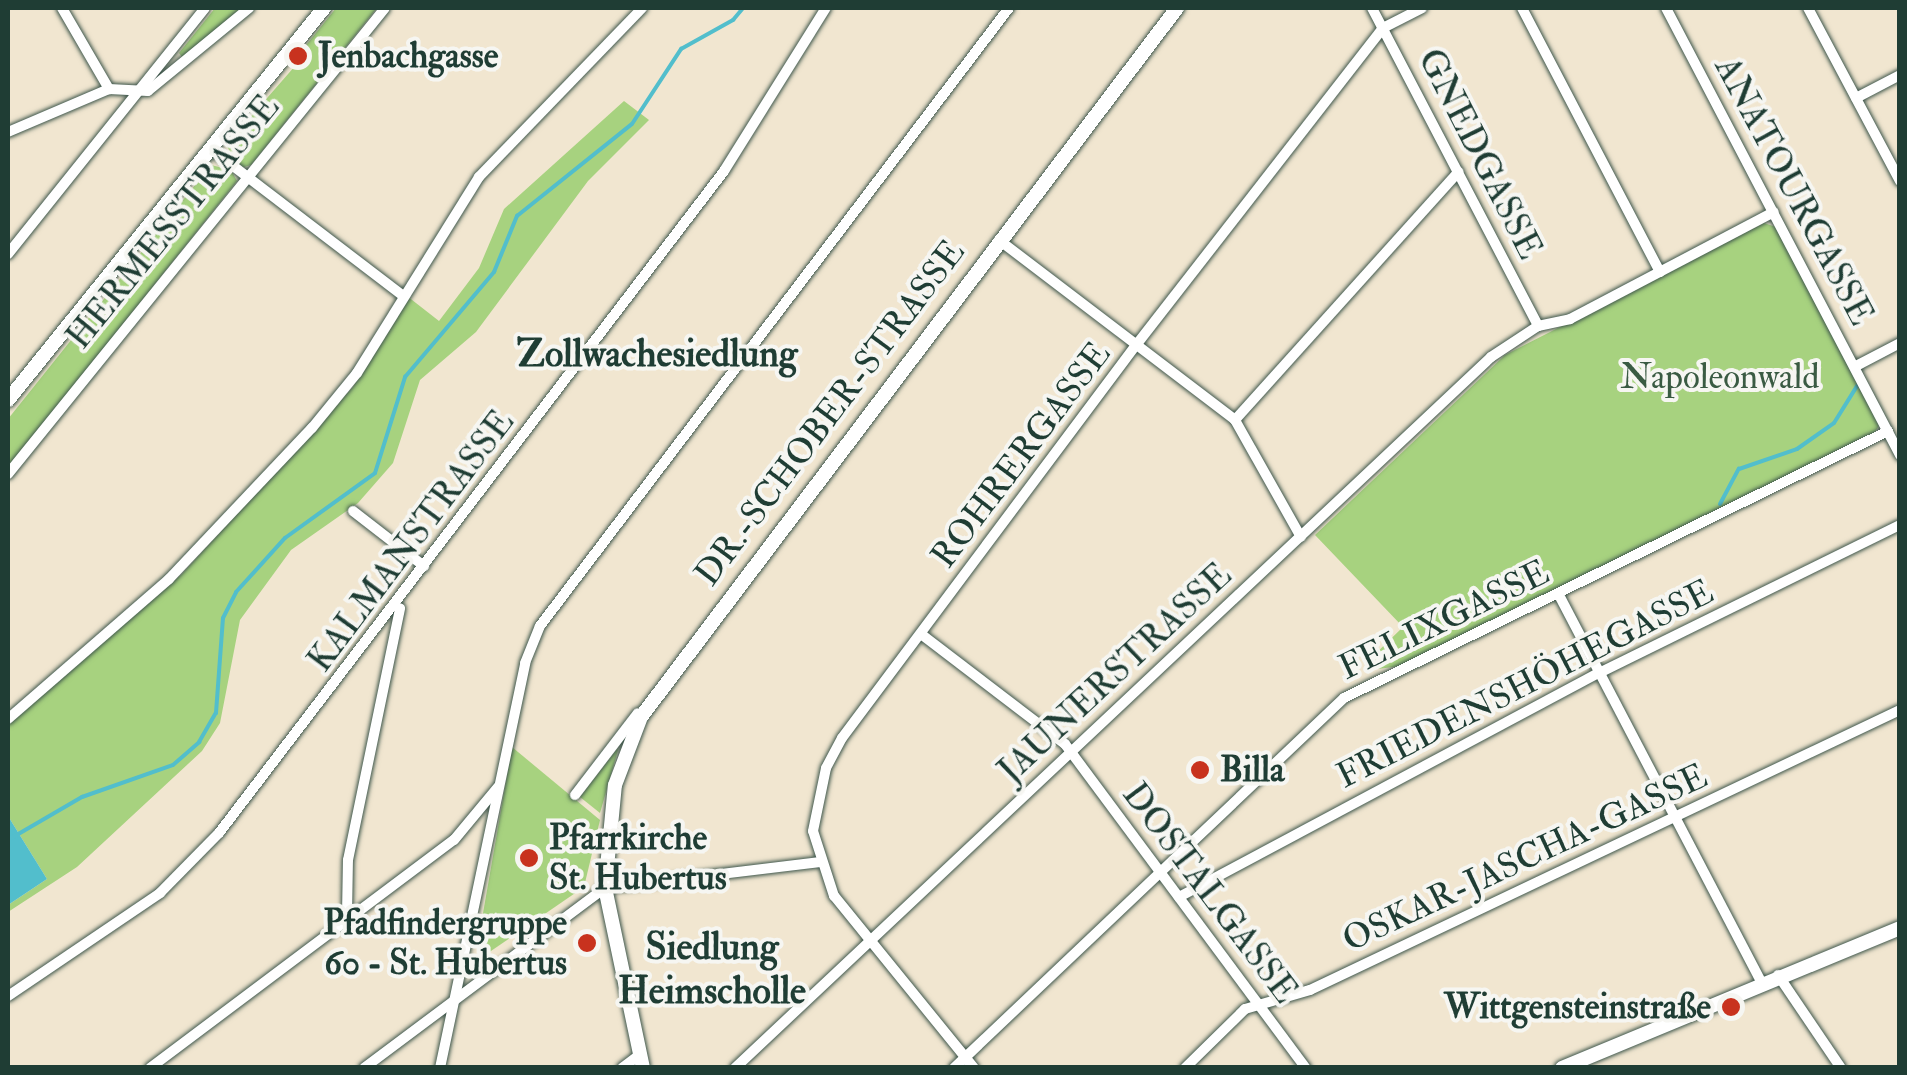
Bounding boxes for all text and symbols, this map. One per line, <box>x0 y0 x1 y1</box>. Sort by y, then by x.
place label: Jenbachgasse <box>318 35 498 77</box>
street label: GNEDGASSE <box>1409 42 1551 266</box>
marker: Jenbachgasse <box>287 45 309 67</box>
street label: ANATOURGASSE <box>1706 50 1882 332</box>
street label: HERMESSTRASSE <box>58 87 288 357</box>
street label: DR.-SCHOBER-STRASSE <box>686 232 974 594</box>
district label: Zollwachesiedlung <box>517 332 797 378</box>
street label: ROHRERGASSE <box>922 334 1120 576</box>
park label: Napoleonwald <box>1620 356 1820 398</box>
street label: KALMANSTRASSE <box>299 402 523 680</box>
street label: FELIXGASSE <box>1332 551 1556 689</box>
street label: JAUNERSTRASSE <box>990 554 1240 792</box>
street label: FRIEDENSHÖHEGASSE <box>1330 571 1720 797</box>
place label: Billa <box>1220 749 1284 791</box>
street label: OSKAR-JASCHA-GASSE <box>1336 755 1714 961</box>
marker: Billa <box>1189 759 1211 781</box>
street label: DOSTALGASSE <box>1114 775 1306 1011</box>
place label: Pfarrkirche St. Hubertus <box>549 817 727 899</box>
marker: Pfarrkirche St. Hubertus <box>518 847 540 869</box>
place label: Pfadfindergruppe 60 - St. Hubertus <box>323 902 567 984</box>
district label: Siedlung Heimscholle <box>618 925 806 1014</box>
marker: Pfadfindergruppe 60 - St. Hubertus <box>576 932 598 954</box>
place label: Wittgensteinstraße <box>1444 986 1711 1028</box>
marker: Wittgensteinstraße <box>1720 996 1742 1018</box>

